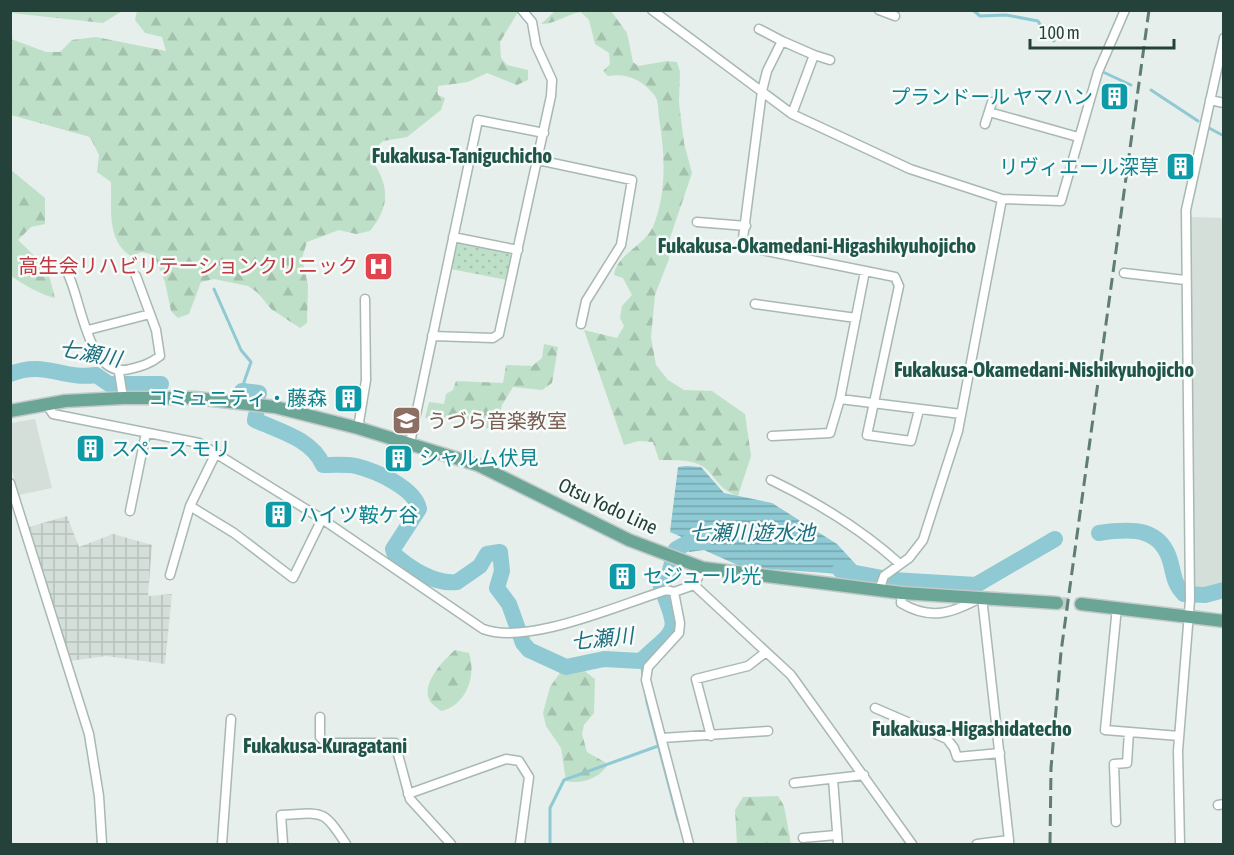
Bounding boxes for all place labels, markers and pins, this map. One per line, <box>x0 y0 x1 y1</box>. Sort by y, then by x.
building icon: プランドール ヤマハン <box>1098 81 1130 113</box>
place label: プランドール ヤマハン <box>890 85 1093 108</box>
building icon: リヴィエール深草 <box>1164 151 1196 183</box>
place label: リヴィエール深草 <box>999 155 1159 178</box>
hospital icon: 高生会リハビリテーションクリニック <box>363 250 395 282</box>
place label: 高生会リハビリテーションクリニック <box>18 254 358 277</box>
building icon: コミュニティ・藤森 <box>332 382 364 414</box>
place label: コミュニティ・藤森 <box>148 386 327 409</box>
school or university icon: うづら音楽教室 <box>390 405 422 437</box>
place label: うづら音楽教室 <box>427 409 567 432</box>
building icon: スペース モリ <box>74 433 106 465</box>
place label: スペース モリ <box>111 437 231 460</box>
building icon: シャルム伏見 <box>382 442 414 474</box>
place label: シャルム伏見 <box>419 446 539 469</box>
building icon: ハイツ鞍ケ谷 <box>262 499 294 531</box>
place label: ハイツ鞍ケ谷 <box>299 503 419 526</box>
building icon: セジュール光 <box>606 560 638 592</box>
place label: セジュール光 <box>643 564 762 587</box>

